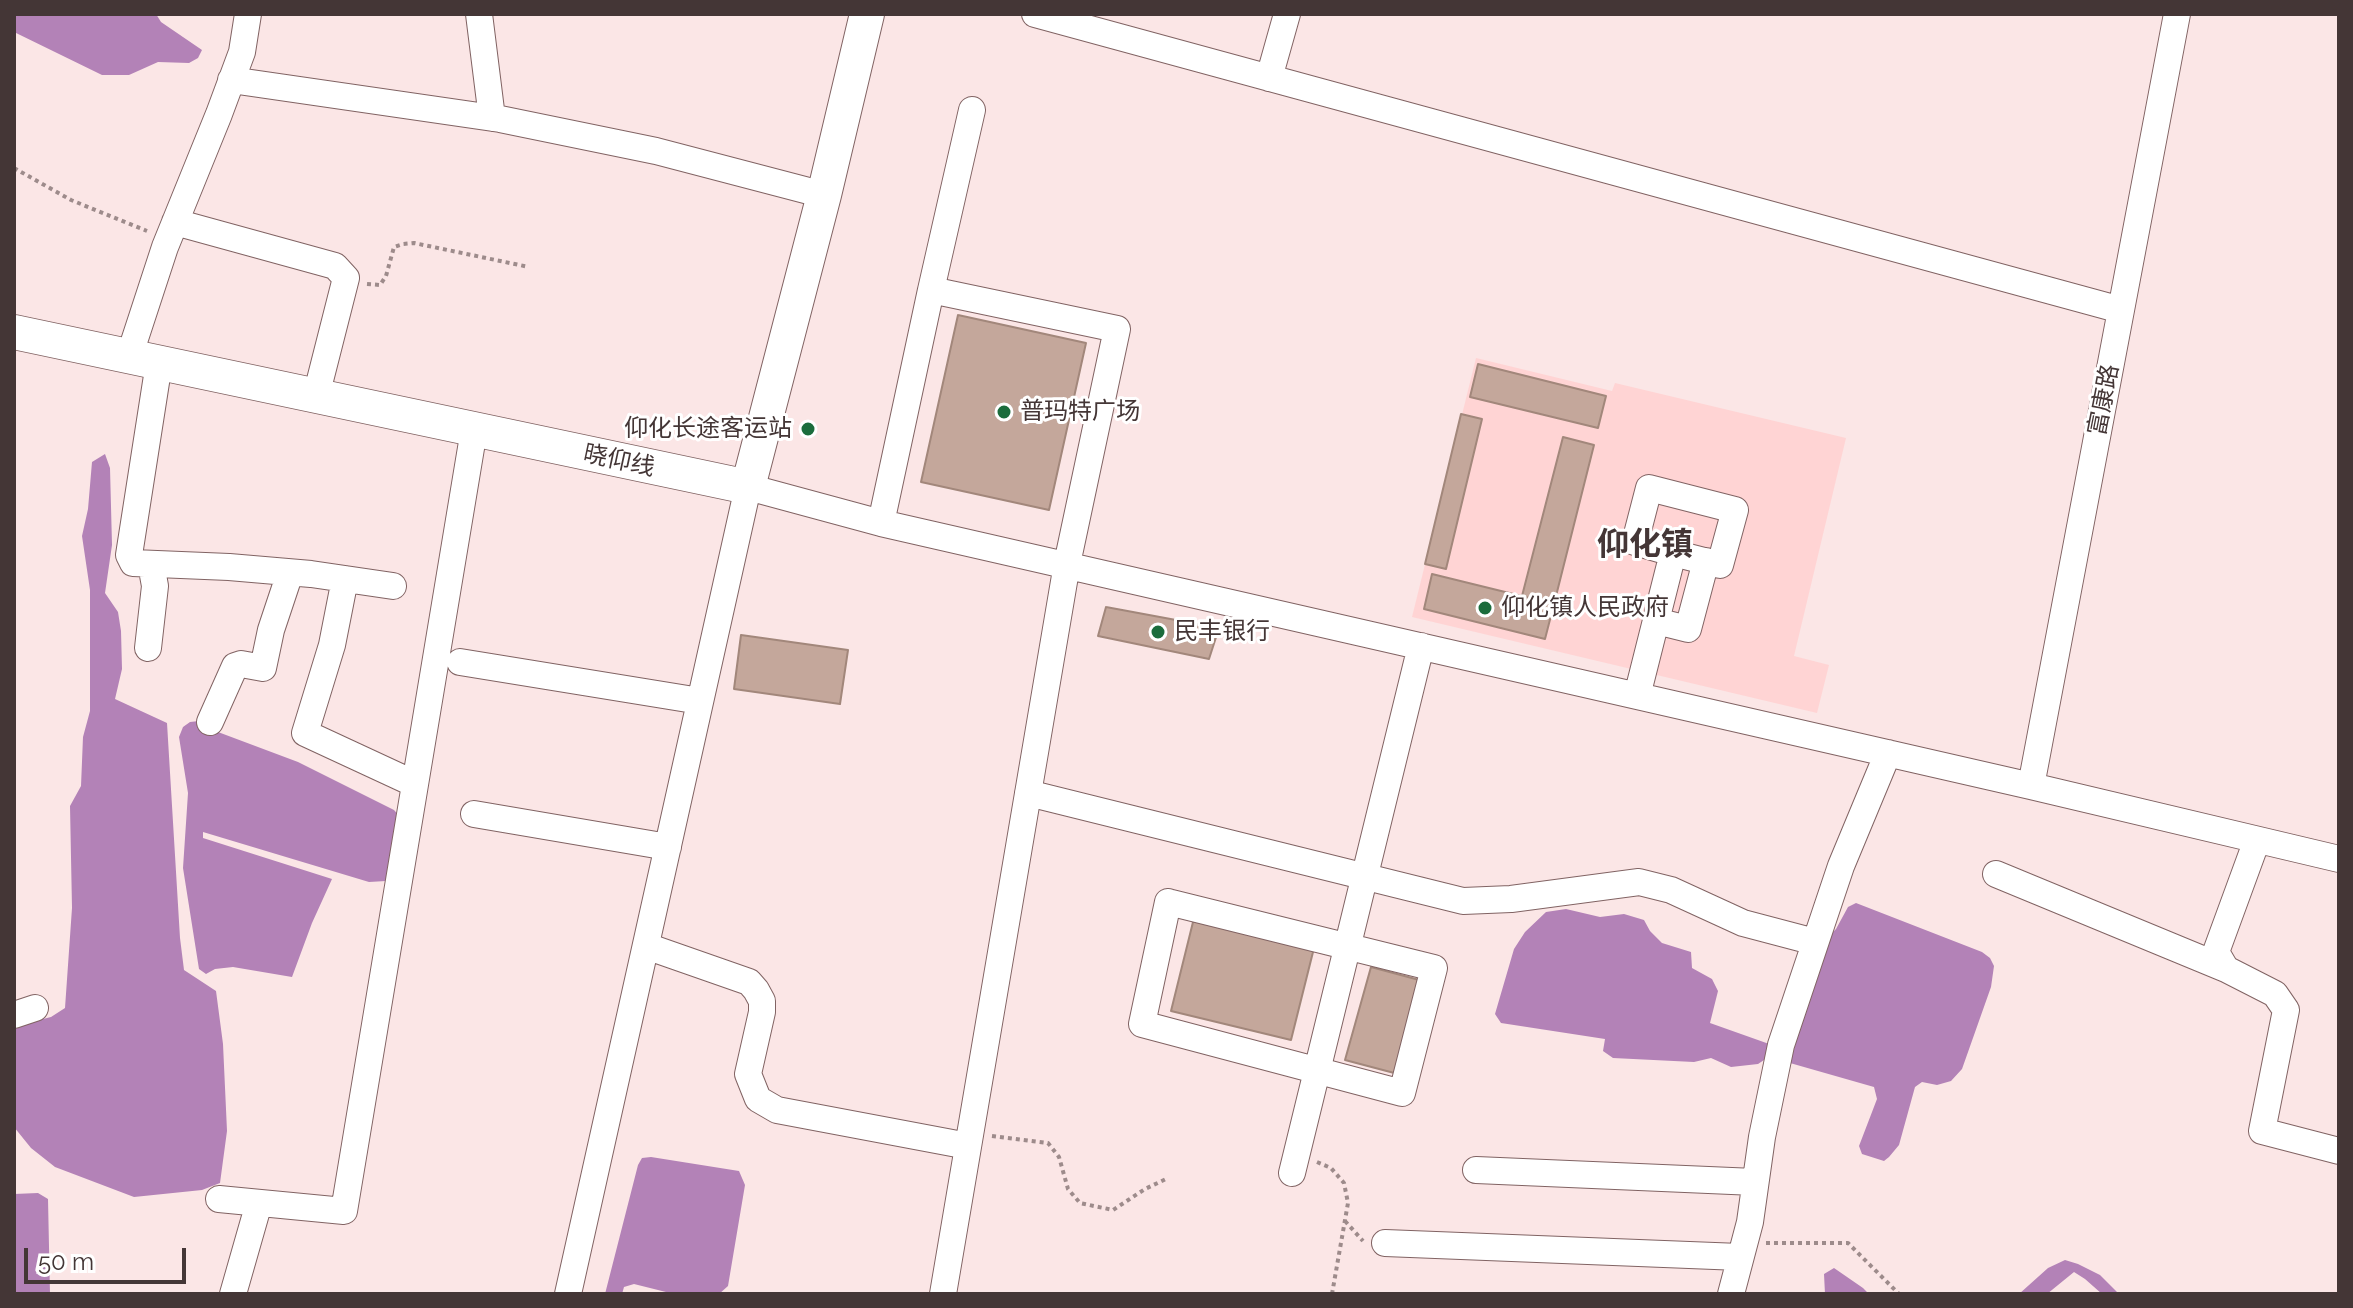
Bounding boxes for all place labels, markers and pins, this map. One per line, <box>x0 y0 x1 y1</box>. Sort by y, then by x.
place label: 普玛特广场 <box>1020 398 1140 426</box>
marker: 普玛特广场 <box>995 403 1013 421</box>
place label: 仰化长途客运站 <box>624 415 792 443</box>
marker: 仰化长途客运站 <box>799 420 817 438</box>
place label: 仰化镇人民政府 <box>1501 594 1669 622</box>
marker: 仰化镇人民政府 <box>1476 599 1494 617</box>
place label: 民丰银行 <box>1174 618 1270 646</box>
marker: 民丰银行 <box>1149 623 1167 641</box>

